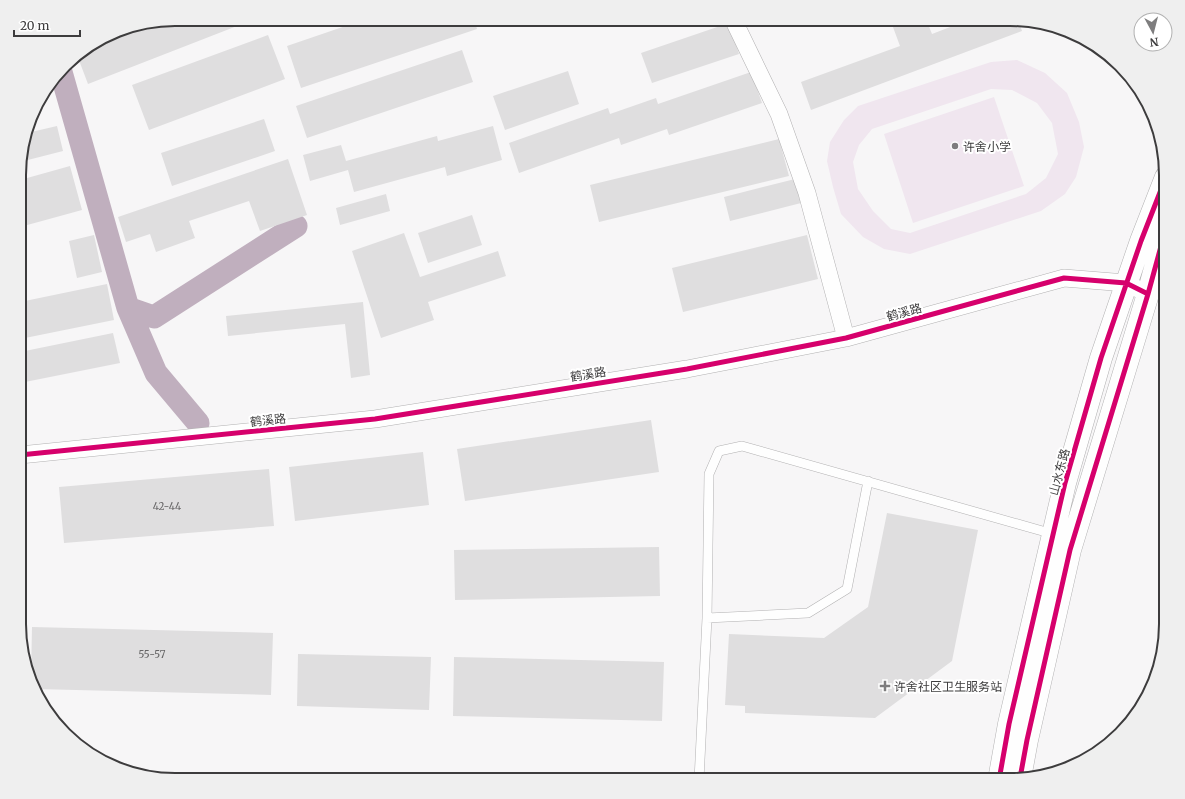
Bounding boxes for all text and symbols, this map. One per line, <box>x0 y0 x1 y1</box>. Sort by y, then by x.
scale bar <box>14 12 80 38</box>
north arrow <box>1133 12 1173 52</box>
text: 20 m <box>20 18 49 33</box>
text: N <box>1149 34 1159 49</box>
place label: 许舍小学 <box>963 139 1011 154</box>
marker: 许舍小学 <box>950 141 960 151</box>
street label: 鹤溪路 <box>885 300 923 324</box>
street label: 鹤溪路 <box>569 364 607 384</box>
street label: 鹤溪路 <box>249 411 287 429</box>
street label: 山水东路 <box>1046 447 1072 497</box>
house number: 42-44 <box>153 500 181 513</box>
house number: 55-57 <box>139 648 166 661</box>
place label: 许舍社区卫生服务站 <box>894 679 1002 694</box>
marker: 许舍社区卫生服务站 <box>879 680 891 692</box>

